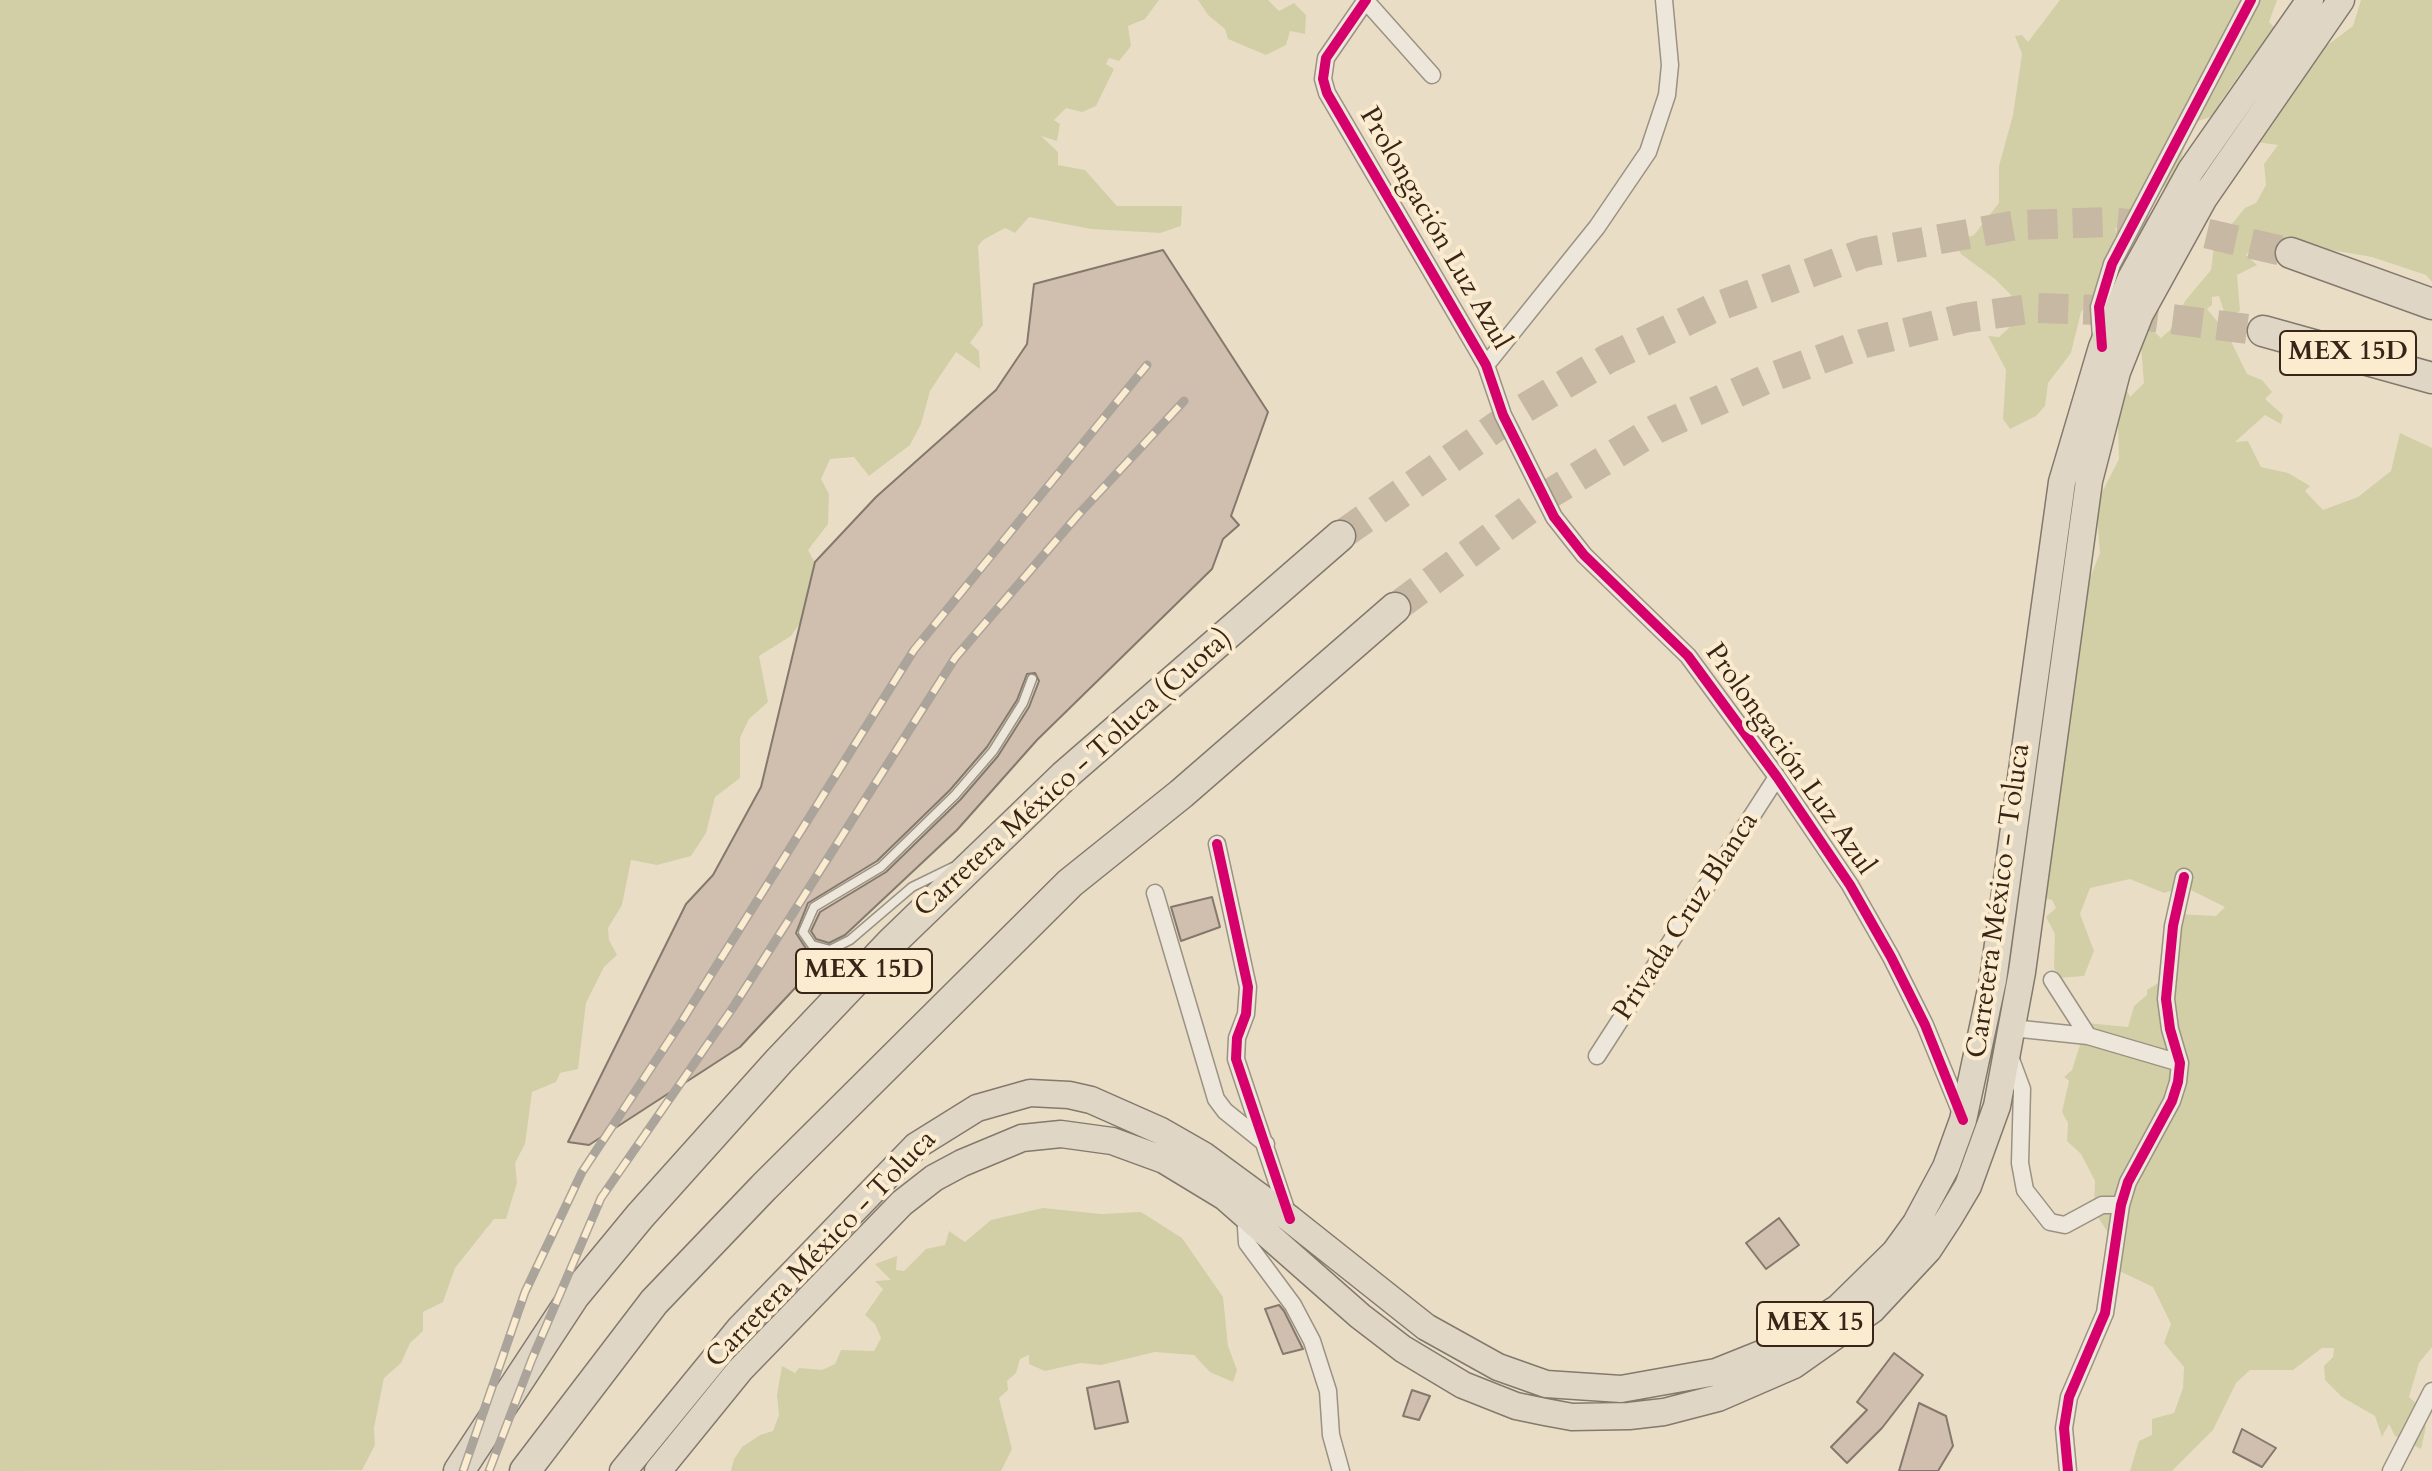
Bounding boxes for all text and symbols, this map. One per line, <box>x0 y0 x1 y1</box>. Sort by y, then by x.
street label: Prolongación Luz Azul <box>1351 102 1517 356</box>
road number: MEX 15D <box>2280 331 2416 375</box>
street label: Carretera México - Toluca (Cuota) <box>908 622 1240 926</box>
street label: Prolongación Luz Azul <box>1697 638 1881 882</box>
street label: Carretera México - Toluca <box>1961 742 2039 1060</box>
street label: Privada Cruz Blanca <box>1607 807 1767 1027</box>
road number: MEX 15D <box>796 949 932 993</box>
street label: Carretera México - Toluca <box>700 1124 944 1376</box>
road number: MEX 15 <box>1757 1302 1873 1346</box>

